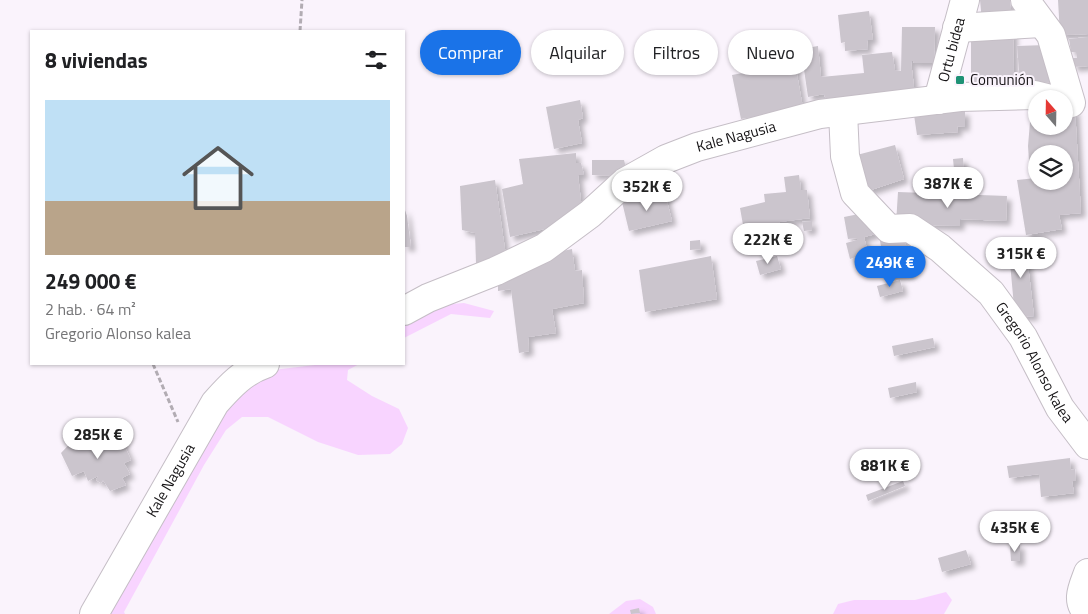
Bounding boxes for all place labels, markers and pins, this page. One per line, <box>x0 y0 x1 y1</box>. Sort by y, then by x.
place label: Comunión <box>970 68 1034 91</box>
marker: Comunión <box>954 74 966 86</box>
pin: 387K € <box>907 166 989 209</box>
pin: 352K € <box>606 170 688 212</box>
pin: 222K € <box>727 222 809 265</box>
pin: 315K € <box>980 236 1062 279</box>
pin: 249K € <box>849 246 931 288</box>
pin: 285K € <box>57 418 139 460</box>
pin: 881K € <box>844 448 926 491</box>
pin: 435K € <box>974 510 1056 553</box>

